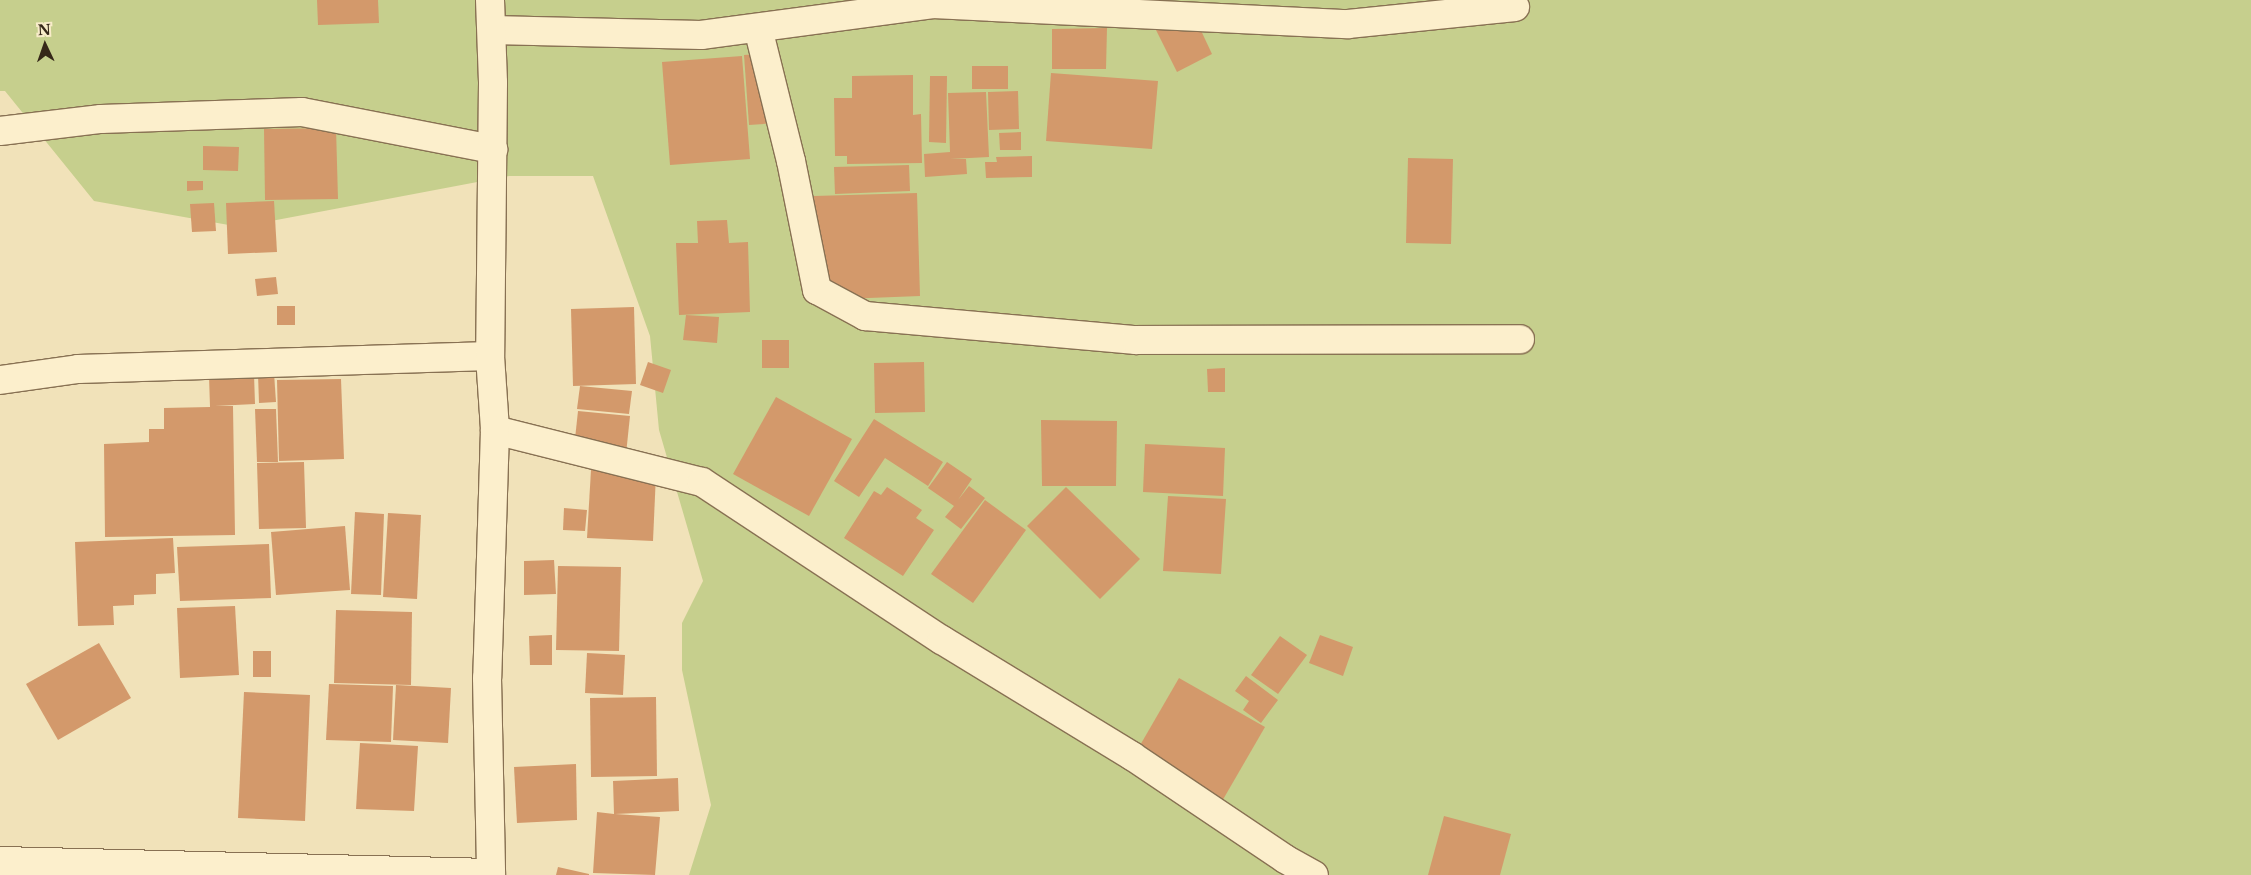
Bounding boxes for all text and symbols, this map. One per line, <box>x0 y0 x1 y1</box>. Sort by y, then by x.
north arrow <box>20 20 70 70</box>
text: N <box>37 21 51 39</box>

